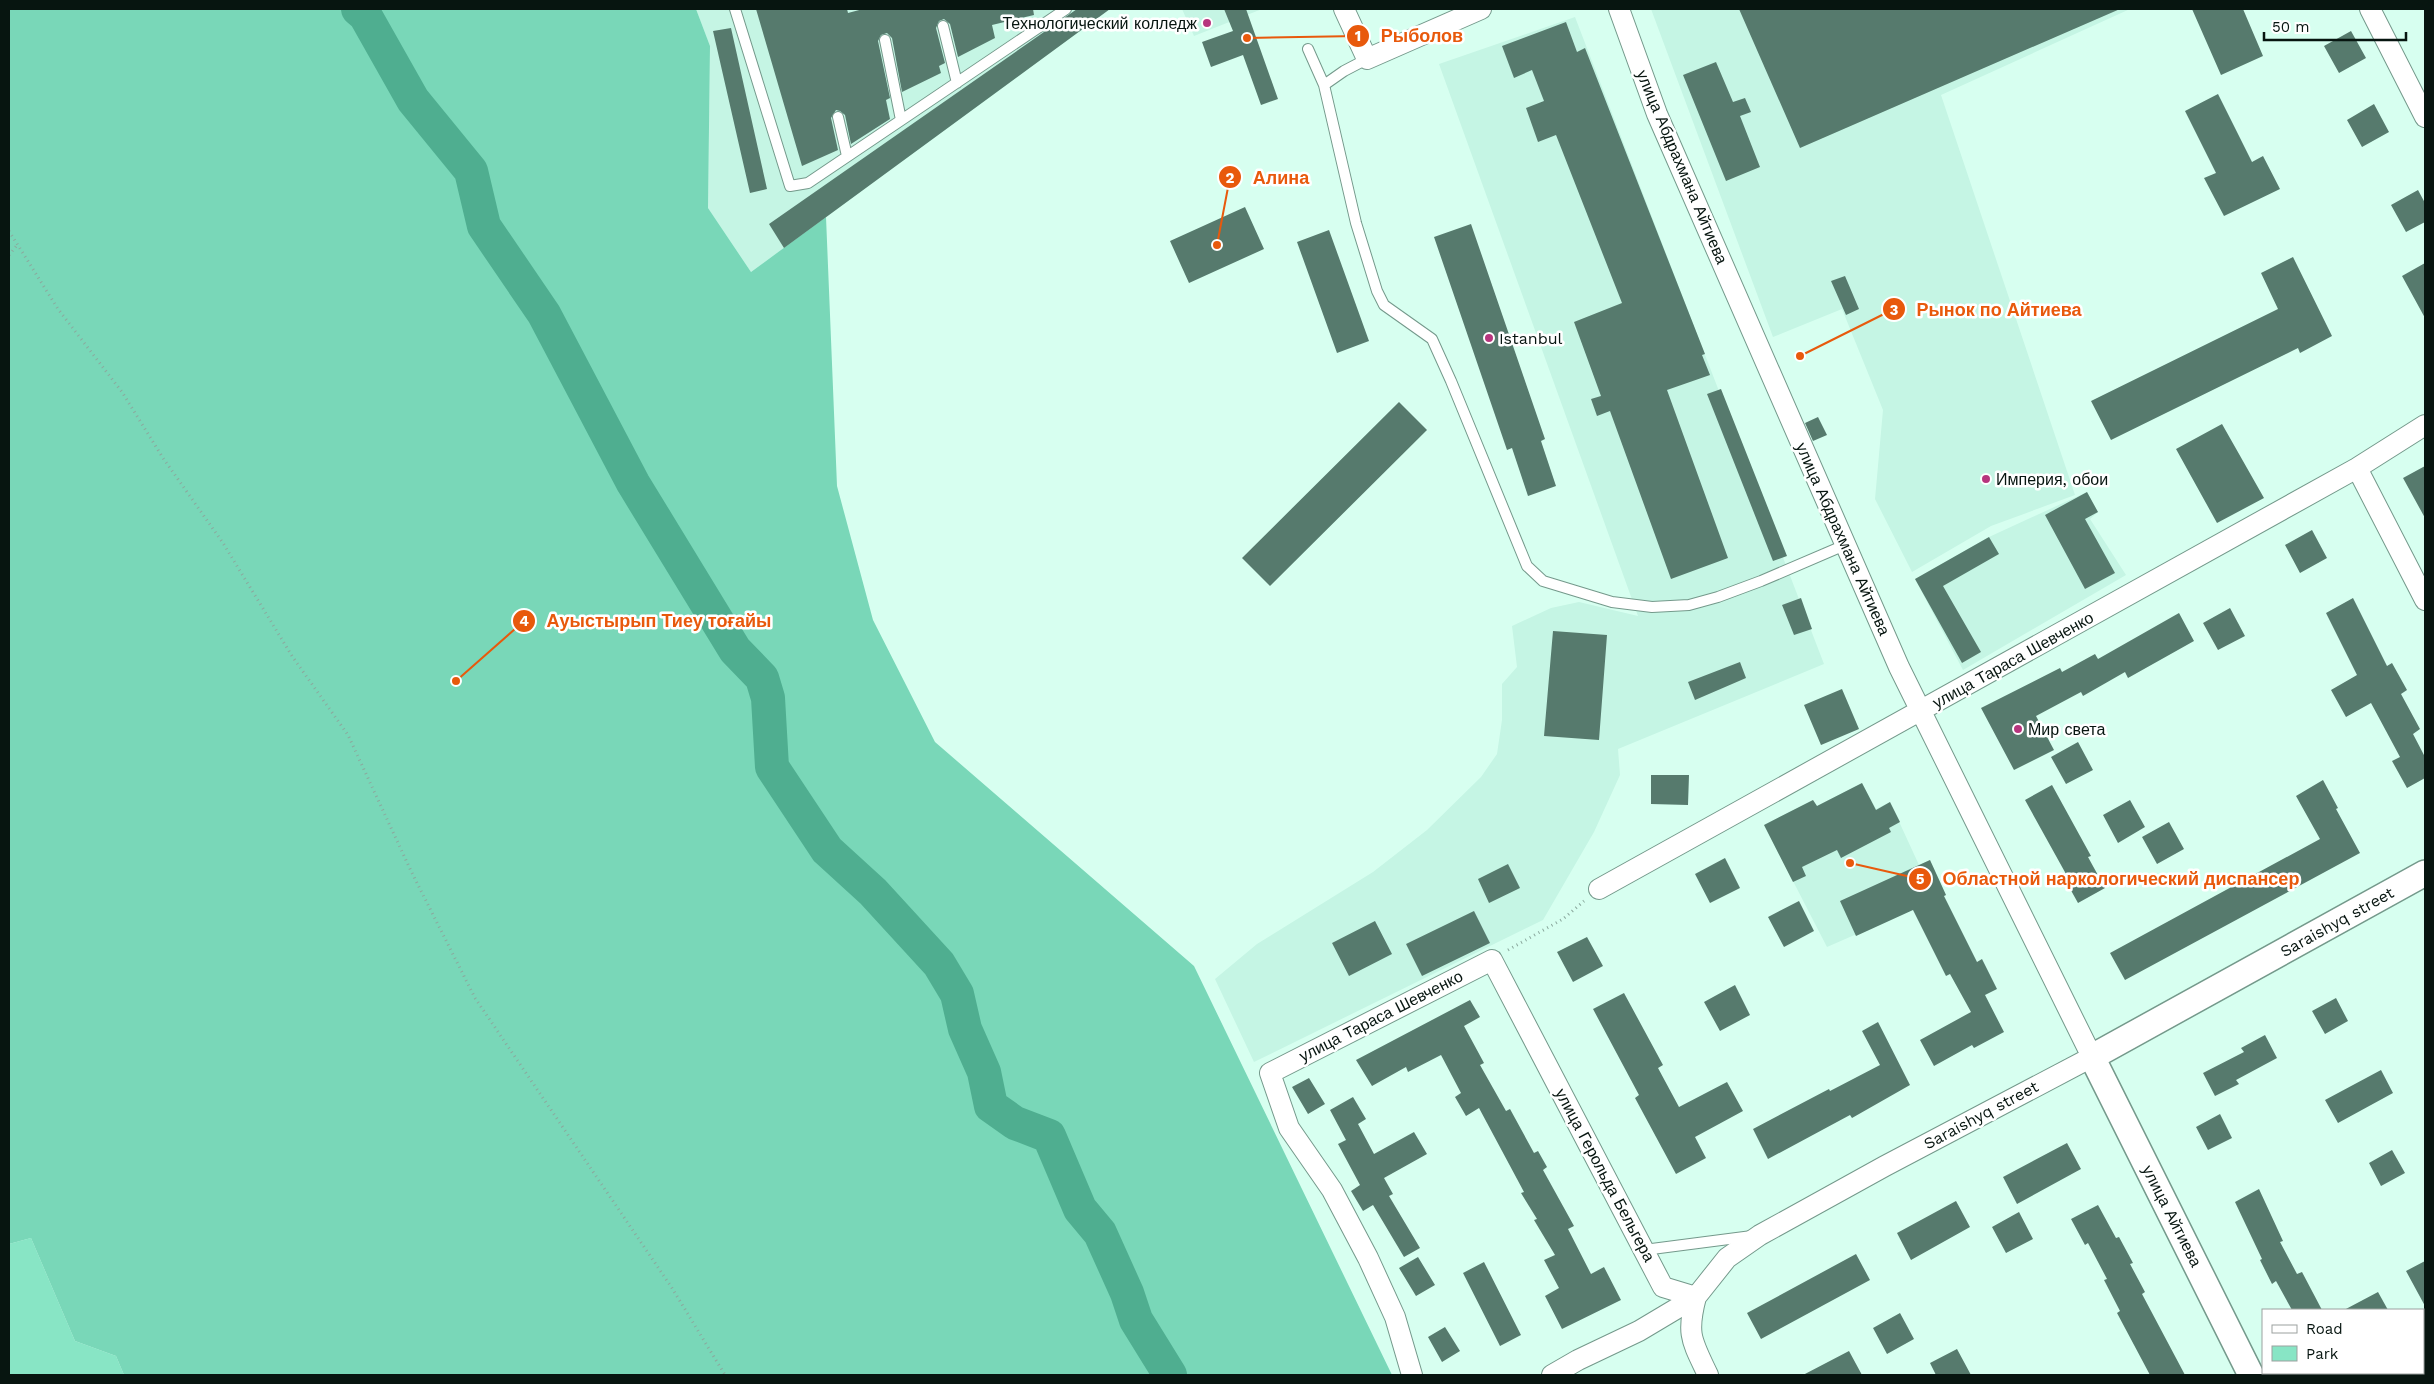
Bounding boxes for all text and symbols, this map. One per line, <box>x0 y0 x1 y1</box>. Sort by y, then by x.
scale bar <box>2264 10 2406 42</box>
place label: Технологический колледж <box>1002 14 1197 33</box>
marker: Технологический колледж <box>1201 17 1213 29</box>
text: 50 m <box>2272 18 2309 36</box>
callout: Рыболов <box>1346 20 1473 53</box>
text: Рыболов <box>1381 25 1463 46</box>
text: 1 <box>1355 27 1361 45</box>
street label: улица Абдрахмана Айтиева <box>1632 67 1732 267</box>
callout: Алина <box>1218 161 1319 194</box>
text: Алина <box>1253 167 1310 188</box>
text: 2 <box>1226 169 1235 187</box>
callout: Рынок по Айтиева <box>1882 293 2092 326</box>
text: Рынок по Айтиева <box>1916 299 2083 320</box>
text: 3 <box>1890 301 1899 319</box>
place label: Istanbul <box>1499 329 1563 348</box>
marker: Istanbul <box>1483 332 1495 344</box>
street label: улица Абдрахмана Айтиева <box>1792 440 1894 638</box>
place label: Империя, обои <box>1996 470 2108 489</box>
marker: Империя, обои <box>1980 473 1992 485</box>
callout: Ауыстырып Тиеу тоғайы <box>511 604 781 637</box>
street label: улица Тараса Шевченко <box>1929 608 2097 712</box>
text: Ауыстырып Тиеу тоғайы <box>547 610 771 631</box>
text: 4 <box>519 612 529 630</box>
place label: Мир света <box>2028 720 2105 739</box>
marker: Мир света <box>2012 723 2024 735</box>
callout: Областной наркологический диспансер <box>1908 862 2309 895</box>
text: Областной наркологический диспансер <box>1943 868 2299 889</box>
text: 5 <box>1916 870 1925 888</box>
street label: Saraishyq street <box>2277 883 2397 961</box>
street label: улица Тараса Шевченко <box>1296 966 1466 1066</box>
street label: Saraishyq street <box>1920 1077 2042 1153</box>
street label: улица Герольда Бельгера <box>1551 1085 1659 1265</box>
street label: улица Айтиева <box>2138 1162 2206 1270</box>
legend <box>2262 1309 2424 1374</box>
text: Road <box>2306 1320 2343 1338</box>
text: Park <box>2306 1345 2339 1363</box>

